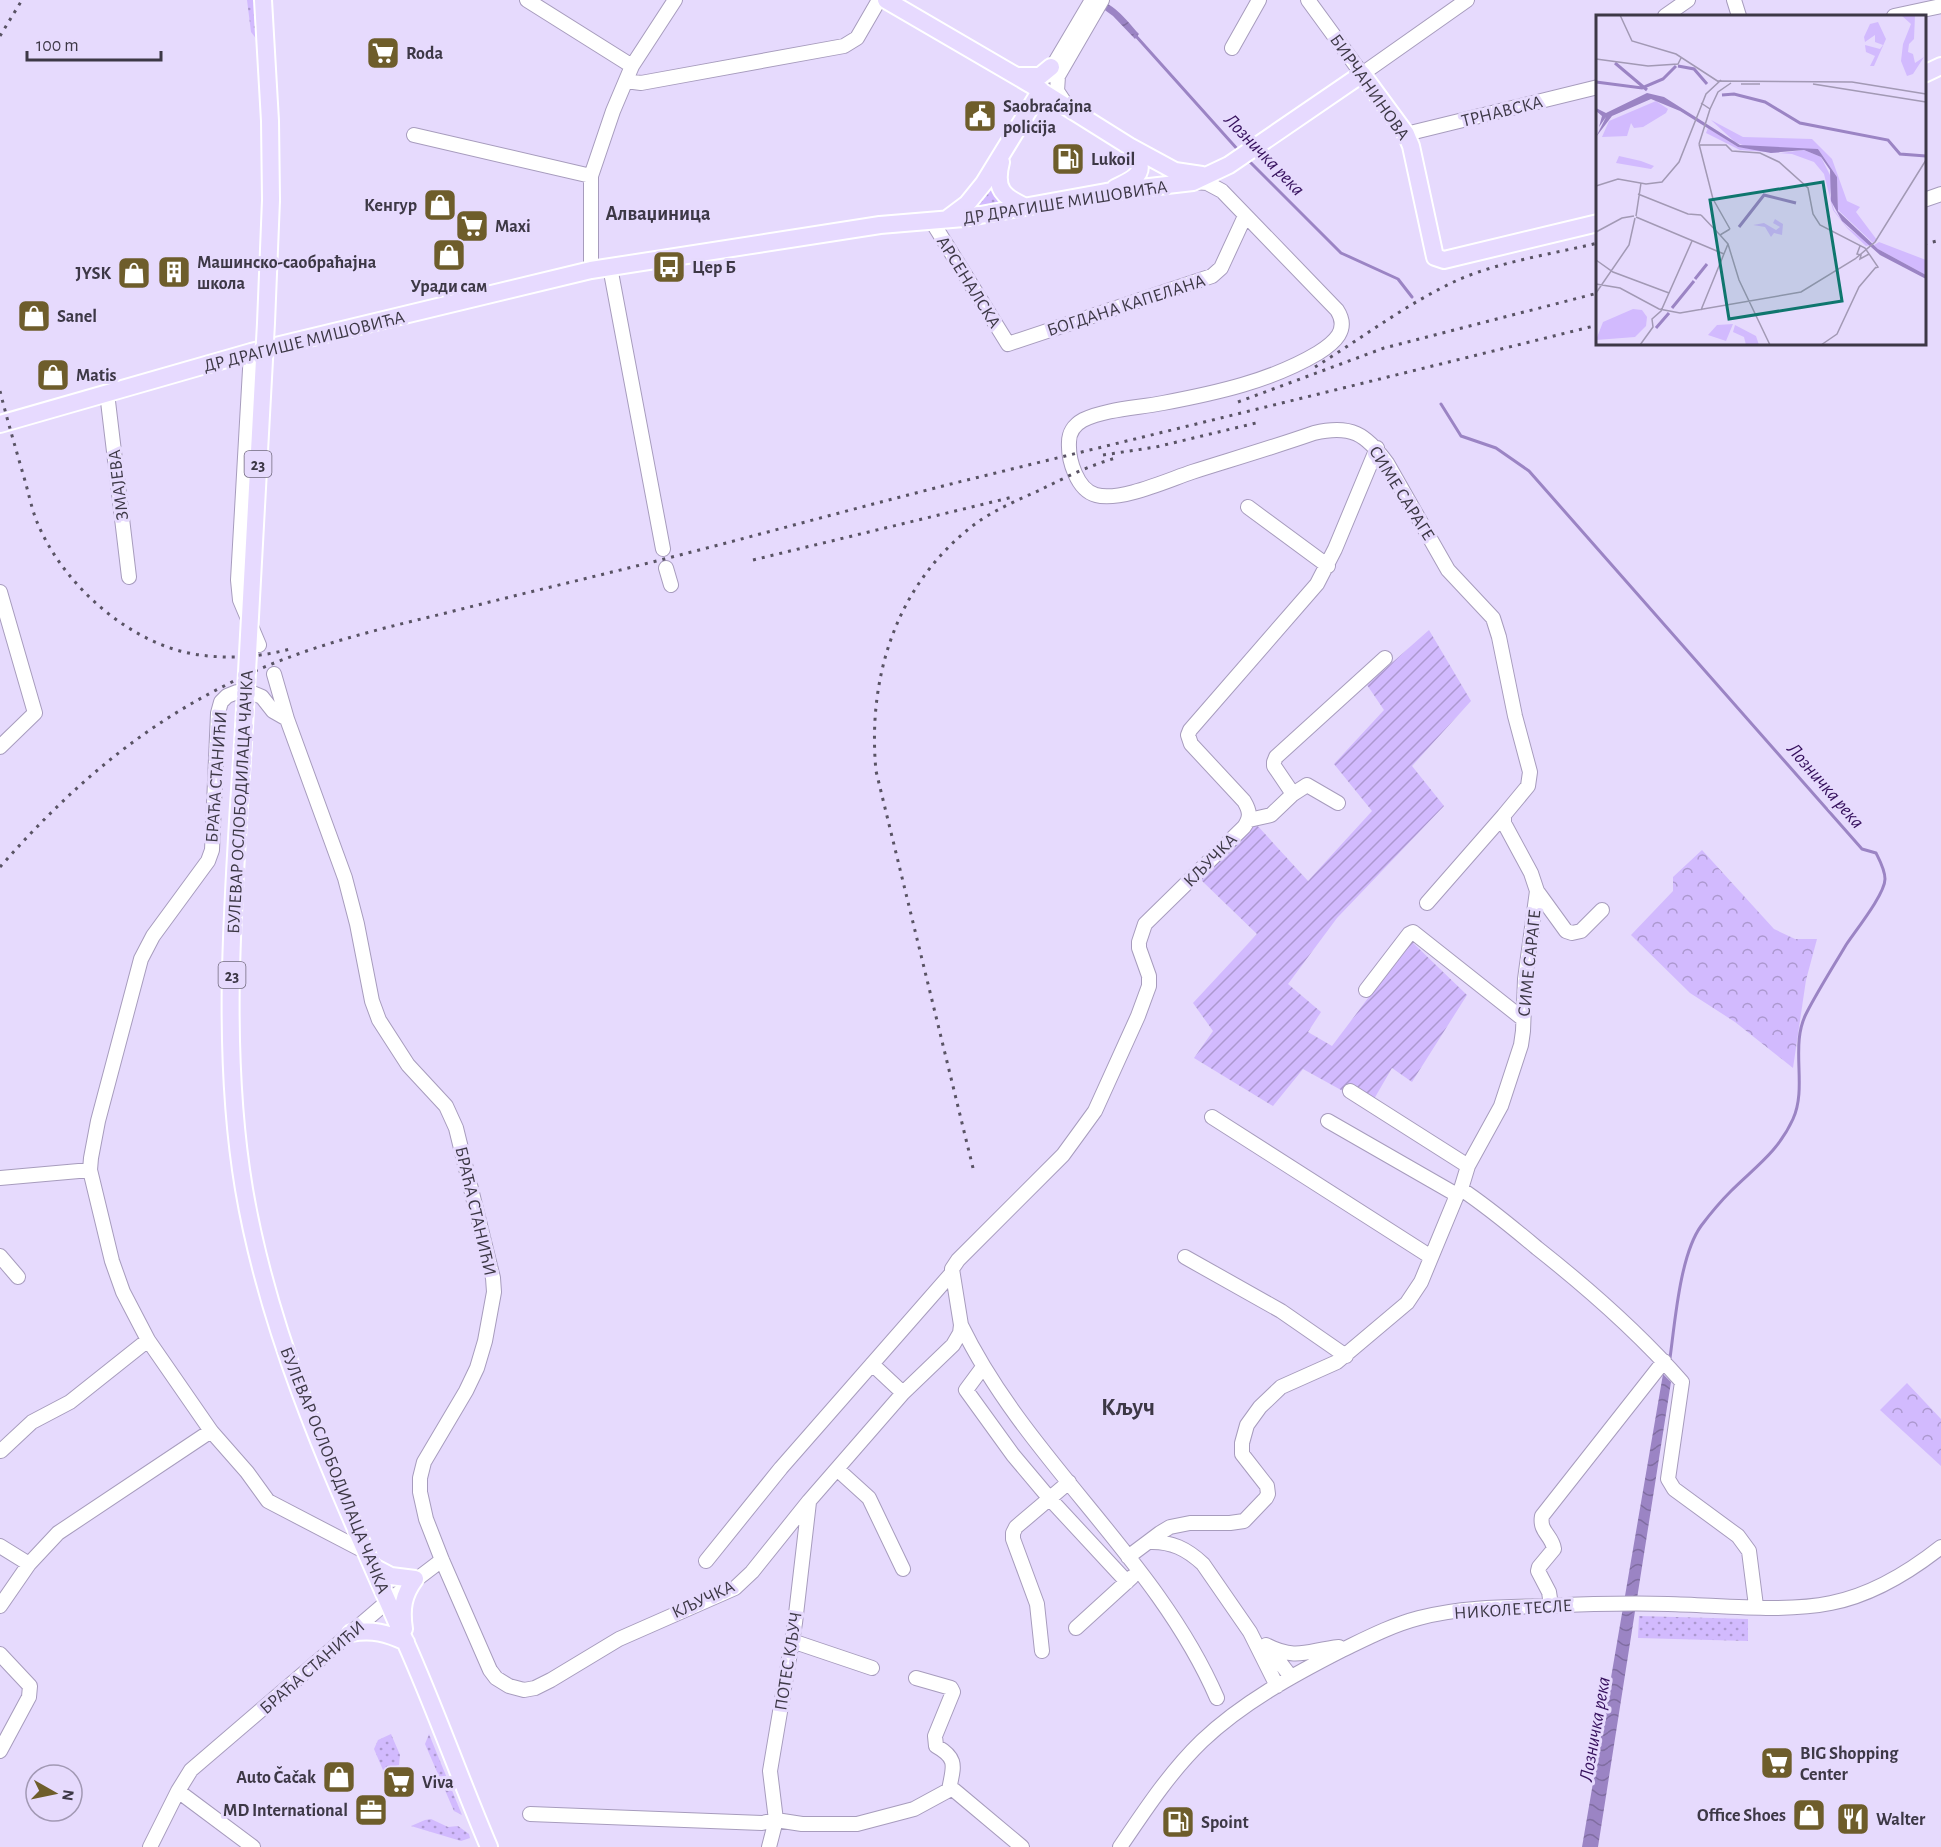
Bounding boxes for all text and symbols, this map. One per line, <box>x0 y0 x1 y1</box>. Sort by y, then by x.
inset map <box>1596 15 1926 345</box>
scale bar <box>27 24 160 62</box>
street label: БИРЧАНИНОВА <box>1326 31 1413 144</box>
supermarket icon: Roda <box>365 35 401 71</box>
text: 100 m <box>36 37 79 55</box>
place label: Roda <box>406 45 443 63</box>
street label: ТРНАВСКА <box>1460 93 1545 131</box>
public building icon: Saobraćajna policija <box>962 98 998 134</box>
place label: Saobraćajna policija <box>1003 98 1092 137</box>
water label: Лозничка река <box>1220 109 1308 200</box>
fuel station icon: Lukoil <box>1050 141 1086 177</box>
place label: Lukoil <box>1091 151 1135 169</box>
street label: ДР ДРАГИШЕ МИШОВИЋА <box>962 178 1169 228</box>
shop icon: Кенгур <box>422 187 458 223</box>
place label: Кенгур <box>364 197 417 215</box>
district label: Алваџиница <box>606 204 711 224</box>
supermarket icon: Maxi <box>454 208 490 244</box>
place label: Maxi <box>495 218 531 236</box>
street label: АРСЕНАЛСКА <box>933 233 1004 332</box>
shop icon: Уради сам <box>431 237 467 273</box>
bus stop icon: Цер Б <box>651 249 687 285</box>
building icon: Машинско-саобраћајна школа <box>156 254 192 290</box>
place label: Машинско-саобраћајна школа <box>197 254 377 293</box>
shop icon: JYSK <box>116 255 152 291</box>
place label: Цер Б <box>692 259 736 277</box>
place label: JYSK <box>76 265 111 283</box>
street label: БОГДАНА КАПЕЛАНА <box>1045 272 1208 340</box>
place label: Уради сам <box>411 278 487 296</box>
shop icon: Sanel <box>16 298 52 334</box>
place label: Sanel <box>57 308 97 326</box>
street label: ДР ДРАГИШЕ МИШОВИЋА <box>202 308 407 376</box>
shop icon: Matis <box>35 357 71 393</box>
place label: Matis <box>76 367 117 385</box>
street label: СИМЕ САРАГЕ <box>1365 443 1437 544</box>
street label: ЗМАЈЕВА <box>106 448 132 521</box>
road number: 23 <box>244 451 272 477</box>
street label: БУЛЕВАР ОСЛОБОДИЛАЦА ЧАЧКА <box>225 669 257 935</box>
street label: БРАЋА СТАНИЋИ <box>203 710 231 844</box>
water label: Лозничка река <box>1782 738 1868 832</box>
street label: КЉУЧКА <box>1181 830 1241 891</box>
street label: СИМЕ САРАГЕ <box>1515 909 1545 1018</box>
road number: 23 <box>218 962 246 988</box>
street label: БРАЋА СТАНИЋИ <box>451 1145 499 1278</box>
street label: БУЛЕВАР ОСЛОБОДИЛАЦА ЧАЧКА <box>276 1344 392 1597</box>
district label: Кључ <box>1101 1396 1155 1420</box>
street label: КЉУЧКА <box>669 1577 738 1622</box>
street label: НИКОЛЕ ТЕСЛЕ <box>1453 1597 1573 1623</box>
street label: ПОТЕС КЉУЧ <box>772 1610 806 1712</box>
street label: БРАЋА СТАНИЋИ <box>257 1618 368 1718</box>
water label: Лозничка река <box>1576 1675 1614 1784</box>
supermarket icon: BIG Shopping Center <box>1759 1745 1795 1781</box>
place label: BIG Shopping Center <box>1800 1745 1899 1784</box>
shop icon: Auto Čačak <box>321 1759 357 1795</box>
north arrow <box>24 1763 84 1823</box>
supermarket icon: Viva <box>381 1764 417 1800</box>
place label: Auto Čačak <box>236 1766 316 1787</box>
place label: Viva <box>422 1774 454 1792</box>
text: N <box>59 1788 77 1802</box>
office icon: MD International <box>353 1792 389 1828</box>
shop icon: Office Shoes <box>1791 1797 1827 1833</box>
restaurant icon: Walter <box>1835 1801 1871 1837</box>
place label: MD International <box>223 1802 348 1820</box>
fuel station icon: Spoint <box>1160 1804 1196 1840</box>
place label: Office Shoes <box>1697 1807 1786 1825</box>
place label: Walter <box>1876 1811 1926 1829</box>
place label: Spoint <box>1201 1814 1248 1832</box>

